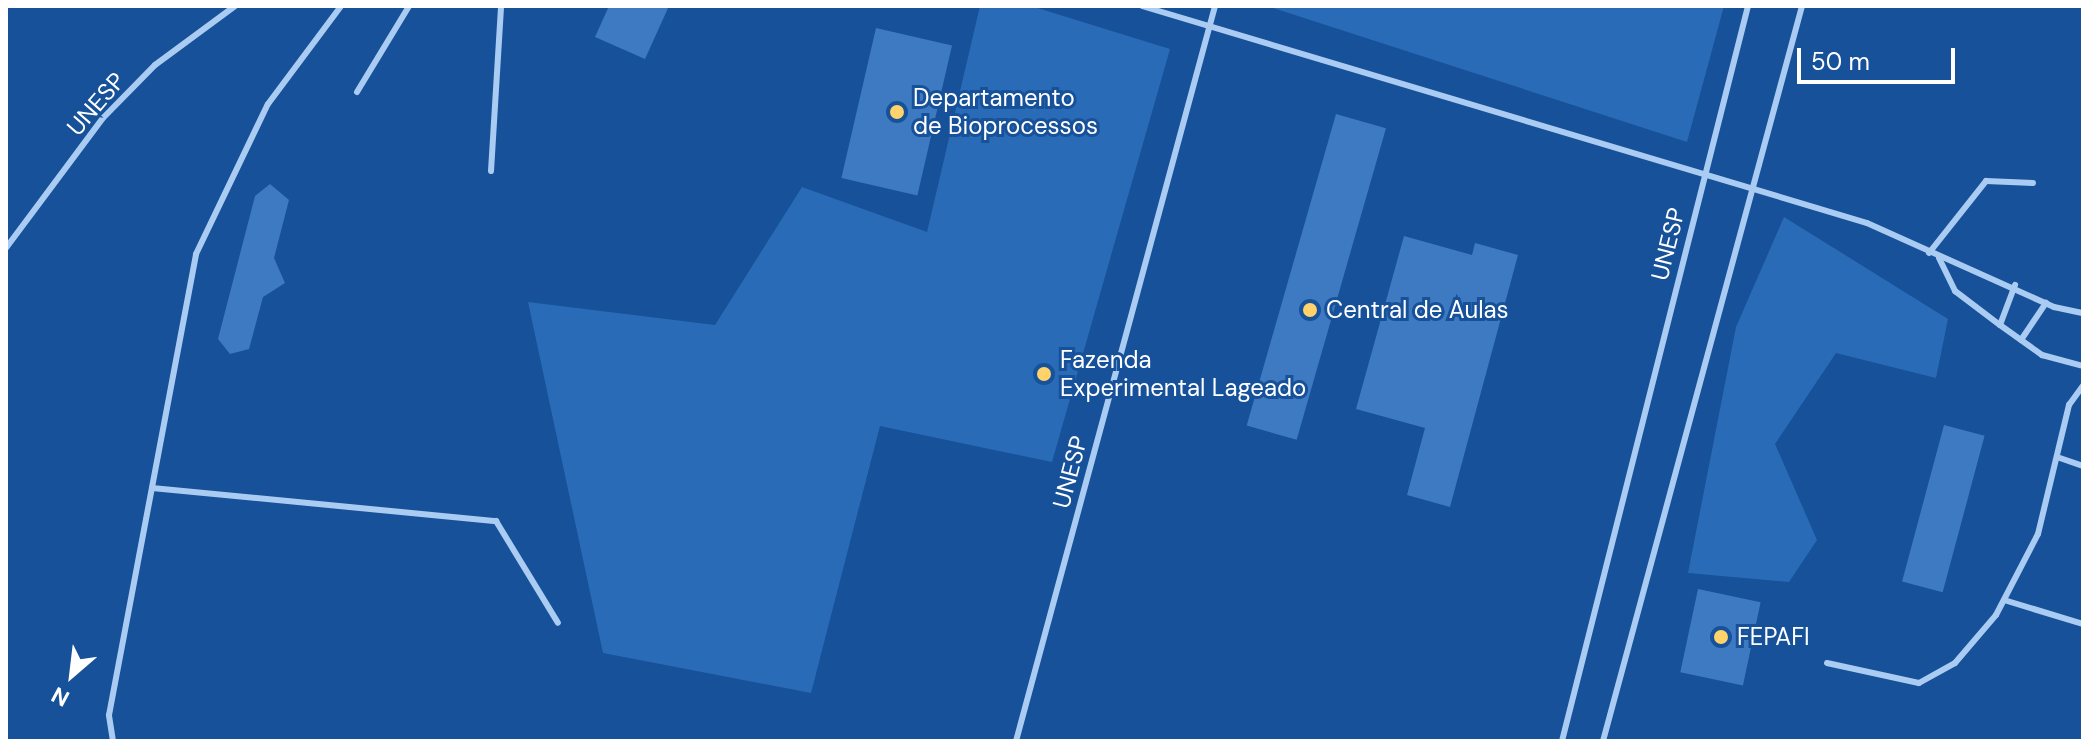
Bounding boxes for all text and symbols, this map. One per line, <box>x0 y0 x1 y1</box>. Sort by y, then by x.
scale bar <box>1801 32 1959 82</box>
text: 50 m <box>1811 46 1870 77</box>
street label: UNESP <box>61 67 131 141</box>
place label: Departamento de Bioprocessos <box>913 84 1098 140</box>
marker: Departamento de Bioprocessos <box>888 103 906 121</box>
street label: UNESP <box>1645 205 1691 283</box>
place label: Central de Aulas <box>1326 296 1509 324</box>
marker: Central de Aulas <box>1301 301 1319 319</box>
place label: Fazenda Experimental Lageado <box>1060 346 1306 402</box>
marker: Fazenda Experimental Lageado <box>1035 365 1053 383</box>
street label: UNESP <box>1047 433 1093 511</box>
place label: FEPAFI <box>1737 623 1810 651</box>
marker: FEPAFI <box>1712 628 1730 646</box>
north arrow <box>32 635 112 715</box>
text: N <box>47 680 74 713</box>

